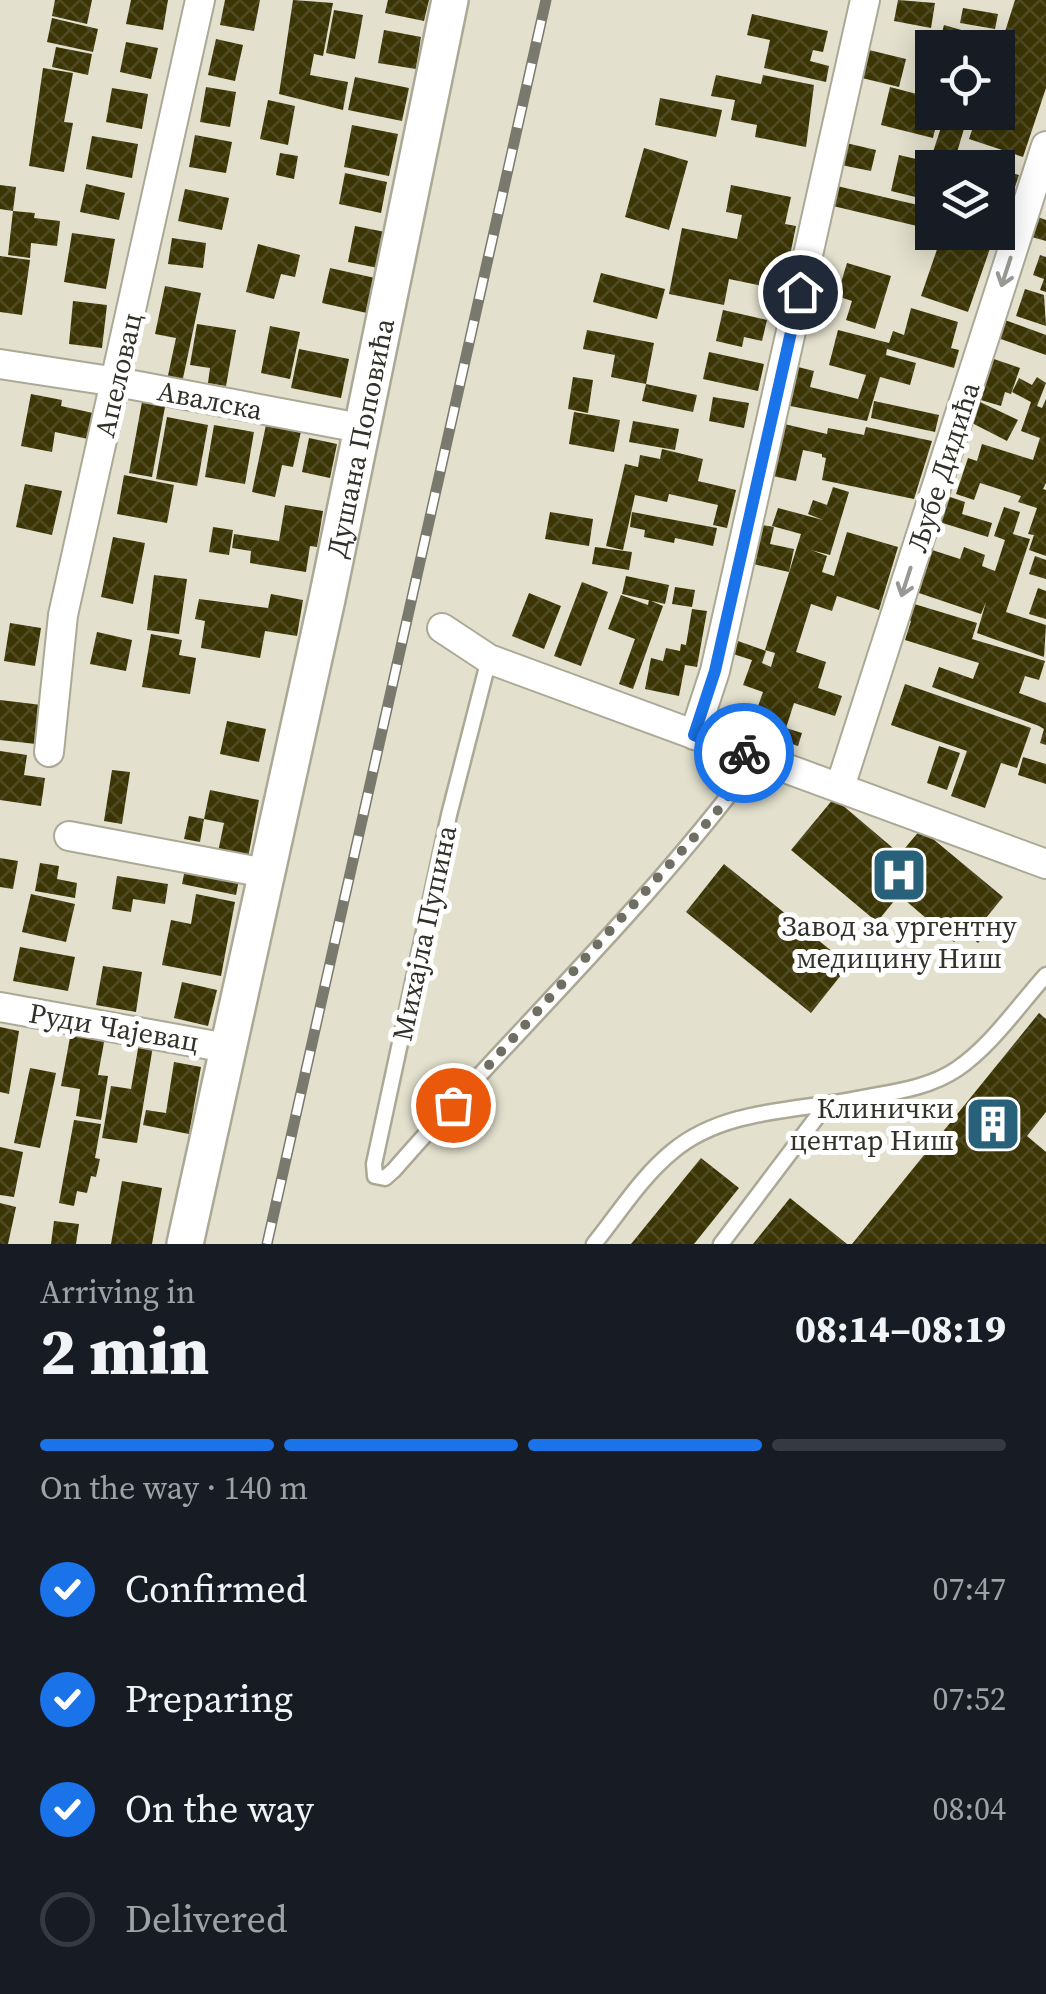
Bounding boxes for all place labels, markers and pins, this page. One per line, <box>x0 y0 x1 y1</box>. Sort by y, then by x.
pin <box>758 250 843 335</box>
hospital icon: Завод за ургентну медицину Ниш <box>869 845 929 905</box>
place label: Завод за ургентну медицину Ниш <box>781 907 1017 977</box>
pin <box>411 1063 496 1148</box>
place label: Клинички центар Ниш <box>789 1089 954 1159</box>
building icon: Клинички центар Ниш <box>963 1094 1023 1154</box>

